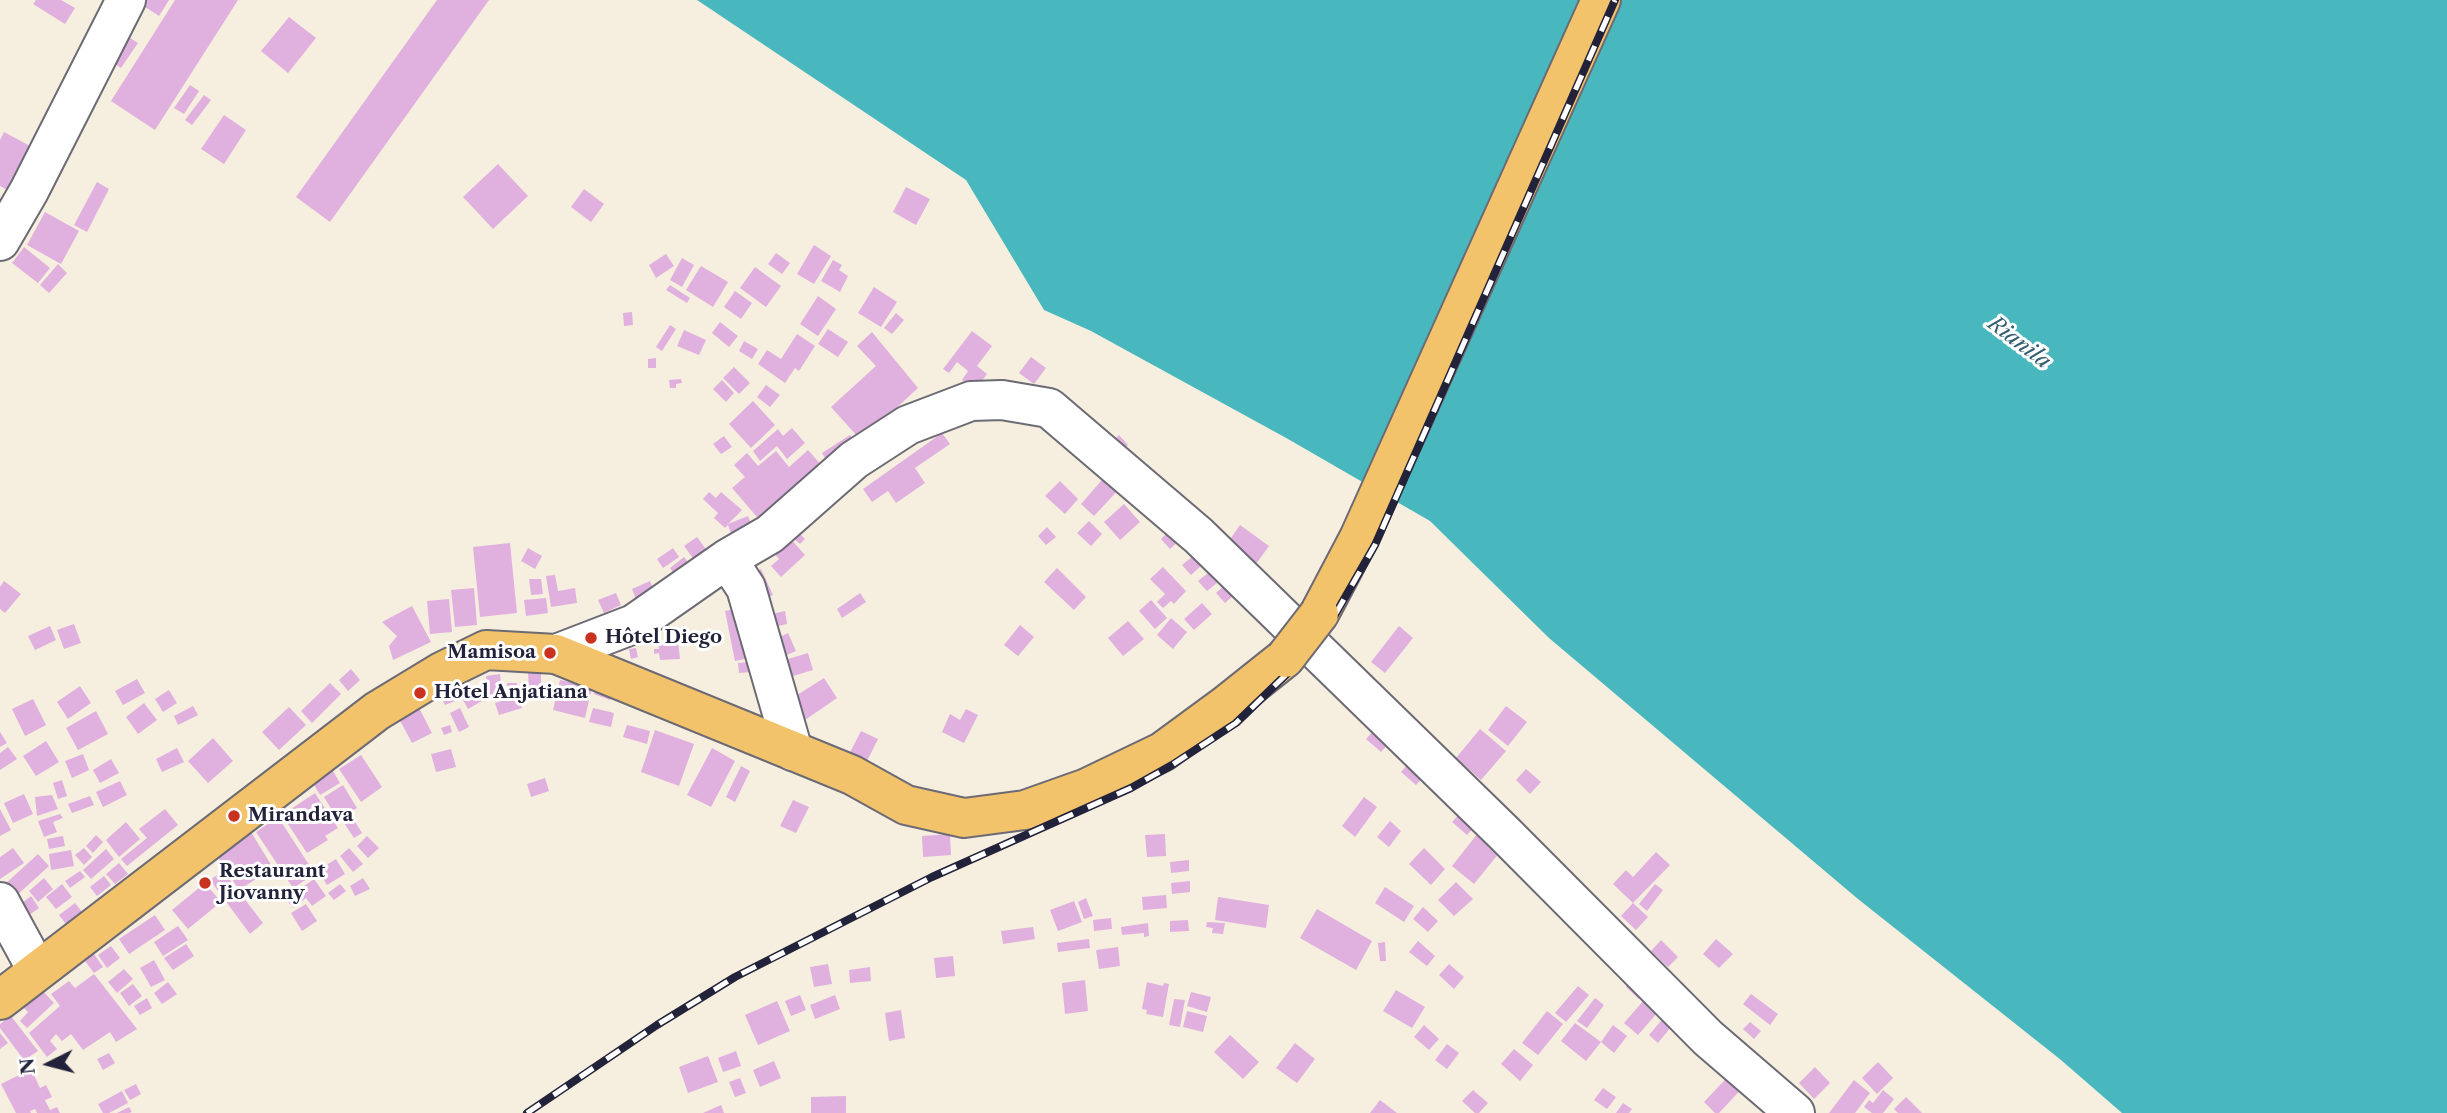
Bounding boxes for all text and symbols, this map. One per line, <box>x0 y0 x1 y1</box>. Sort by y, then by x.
water label: Rianila <box>1983 311 2055 375</box>
place label: Hôtel Diego <box>605 627 722 649</box>
marker: Hôtel Diego <box>583 630 599 646</box>
place label: Mamisoa <box>447 642 536 664</box>
marker: Mamisoa <box>542 645 558 661</box>
place label: Hôtel Anjatiana <box>434 682 588 704</box>
marker: Hôtel Anjatiana <box>412 685 428 701</box>
place label: Mirandava <box>248 805 354 827</box>
marker: Mirandava <box>226 808 242 824</box>
place label: Restaurant Jiovanny <box>219 861 326 905</box>
marker: Restaurant Jiovanny <box>197 875 213 891</box>
north arrow <box>14 1029 84 1099</box>
text: N <box>15 1057 40 1076</box>

